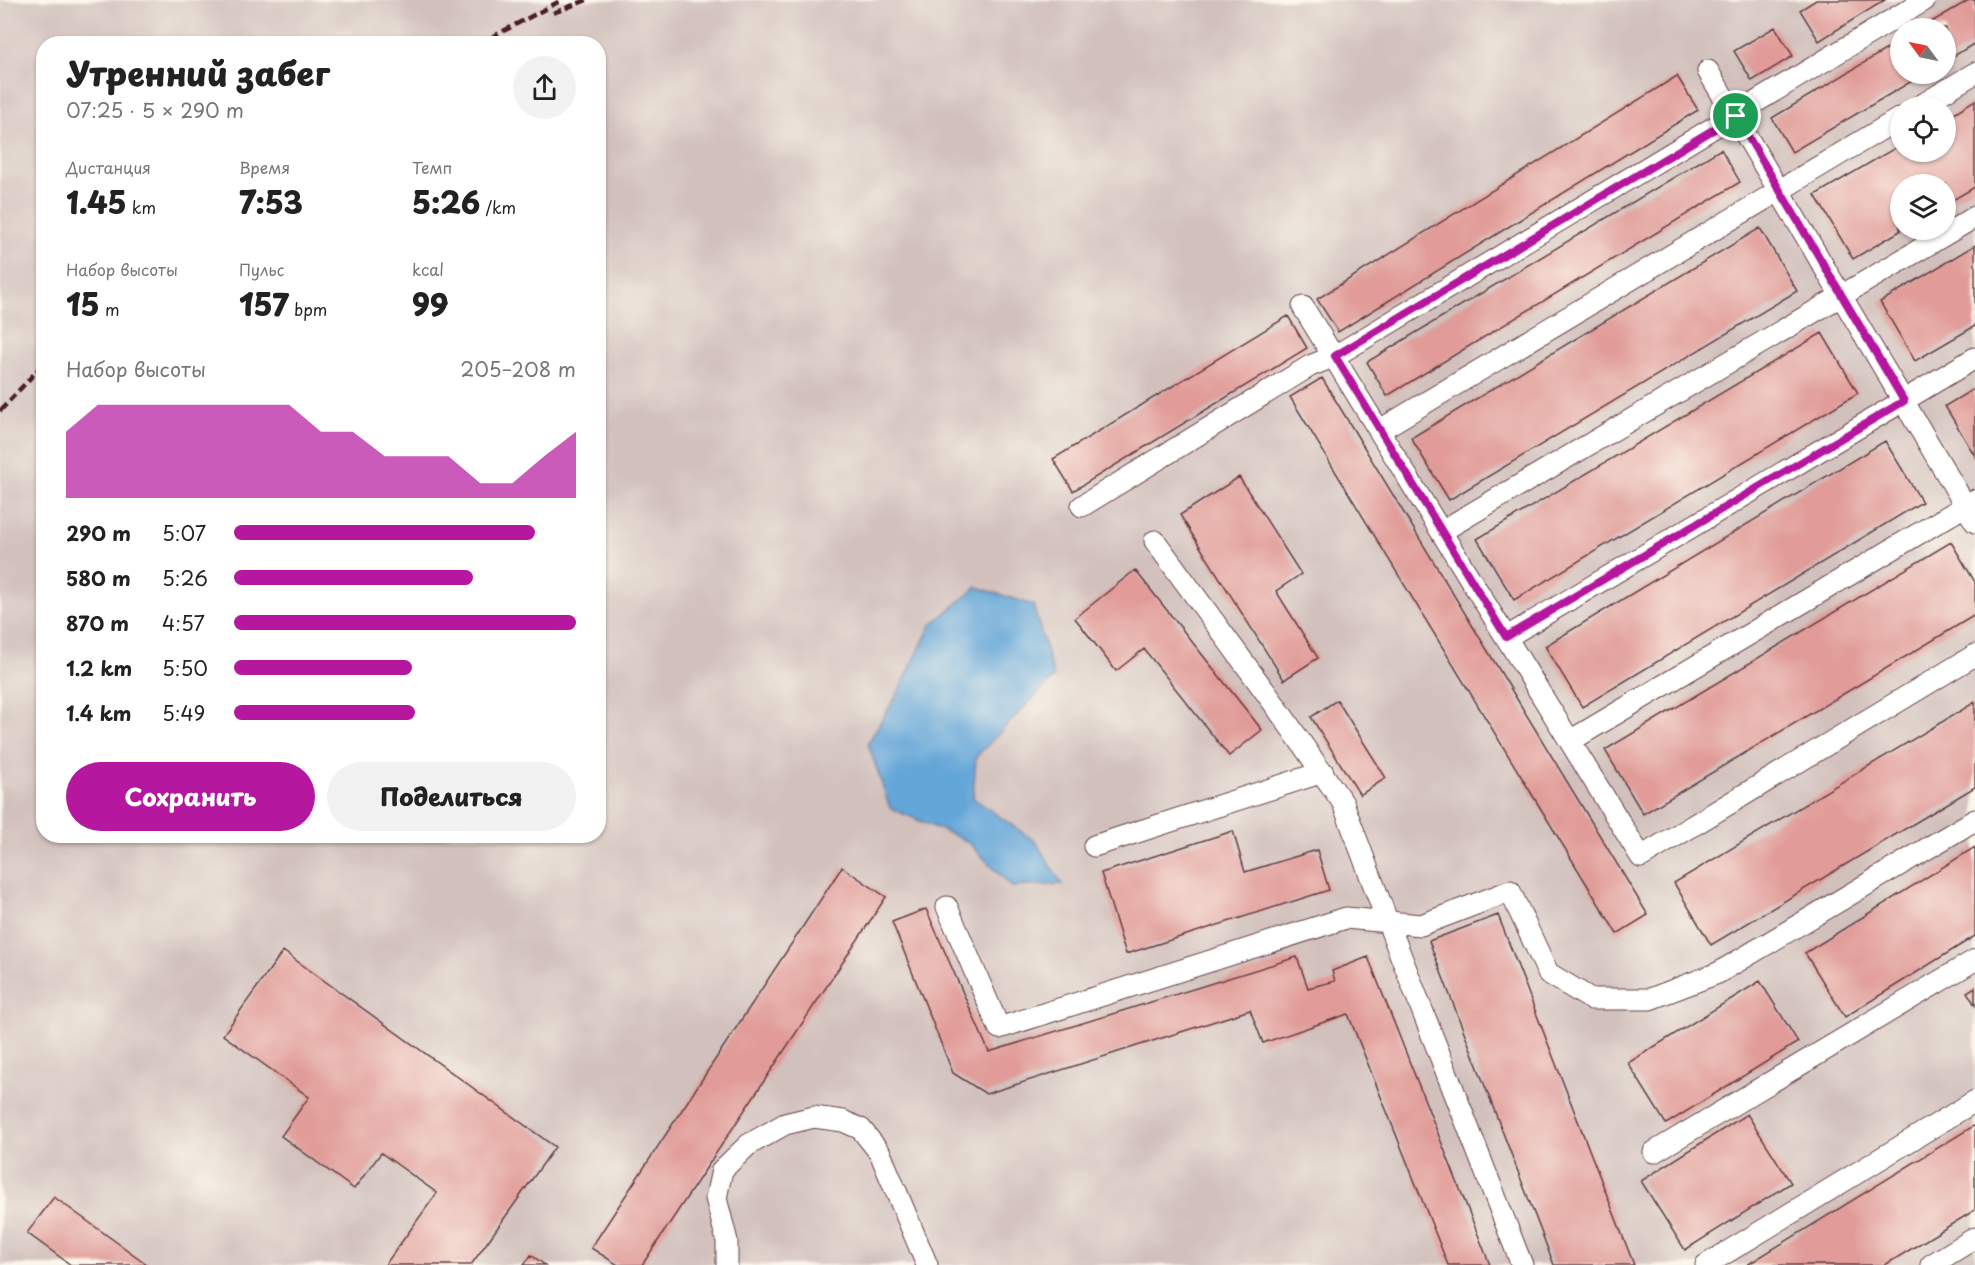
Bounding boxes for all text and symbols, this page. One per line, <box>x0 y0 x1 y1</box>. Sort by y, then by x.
north arrow <box>1890 18 1956 84</box>
map controls <box>1890 18 1956 240</box>
text: Утренний забег <box>66 47 330 97</box>
button: share <box>513 56 576 119</box>
pin <box>1710 90 1761 141</box>
text: 07:25 · 5 × 290 m <box>66 95 244 125</box>
button: locate <box>1890 96 1956 162</box>
icon: arrive <box>1719 99 1752 132</box>
text: Дистанция <box>66 155 151 179</box>
text: Время <box>239 155 290 179</box>
text: Темп <box>412 155 452 179</box>
button: layers <box>1890 174 1956 240</box>
text: 1.45 <box>66 179 127 224</box>
text: 7:53 <box>239 179 303 224</box>
text: 5:26 <box>412 179 480 224</box>
text: km <box>127 195 156 219</box>
text: /km <box>480 195 516 219</box>
text: Набор высоты <box>66 257 178 281</box>
text: Пульс <box>239 257 284 281</box>
text: kcal <box>412 257 444 281</box>
text: 15 <box>66 281 100 326</box>
text: 157 <box>239 281 289 326</box>
text: 99 <box>412 281 448 326</box>
text: m <box>100 297 120 321</box>
text: bpm <box>289 297 327 321</box>
text: Набор высоты <box>66 354 206 384</box>
text: 205–208 m <box>460 354 576 384</box>
text: 290 m <box>66 518 131 548</box>
text: 5:07 <box>162 518 206 548</box>
text: 580 m <box>66 563 131 593</box>
text: 5:26 <box>162 563 208 593</box>
text: 870 m <box>66 608 129 638</box>
text: 4:57 <box>162 608 205 638</box>
text: 1.2 km <box>66 653 132 683</box>
text: 5:50 <box>162 653 208 683</box>
text: 1.4 km <box>66 698 132 728</box>
text: 5:49 <box>162 698 205 728</box>
button: Сохранить <box>66 762 315 831</box>
button: Поделиться <box>327 762 576 831</box>

